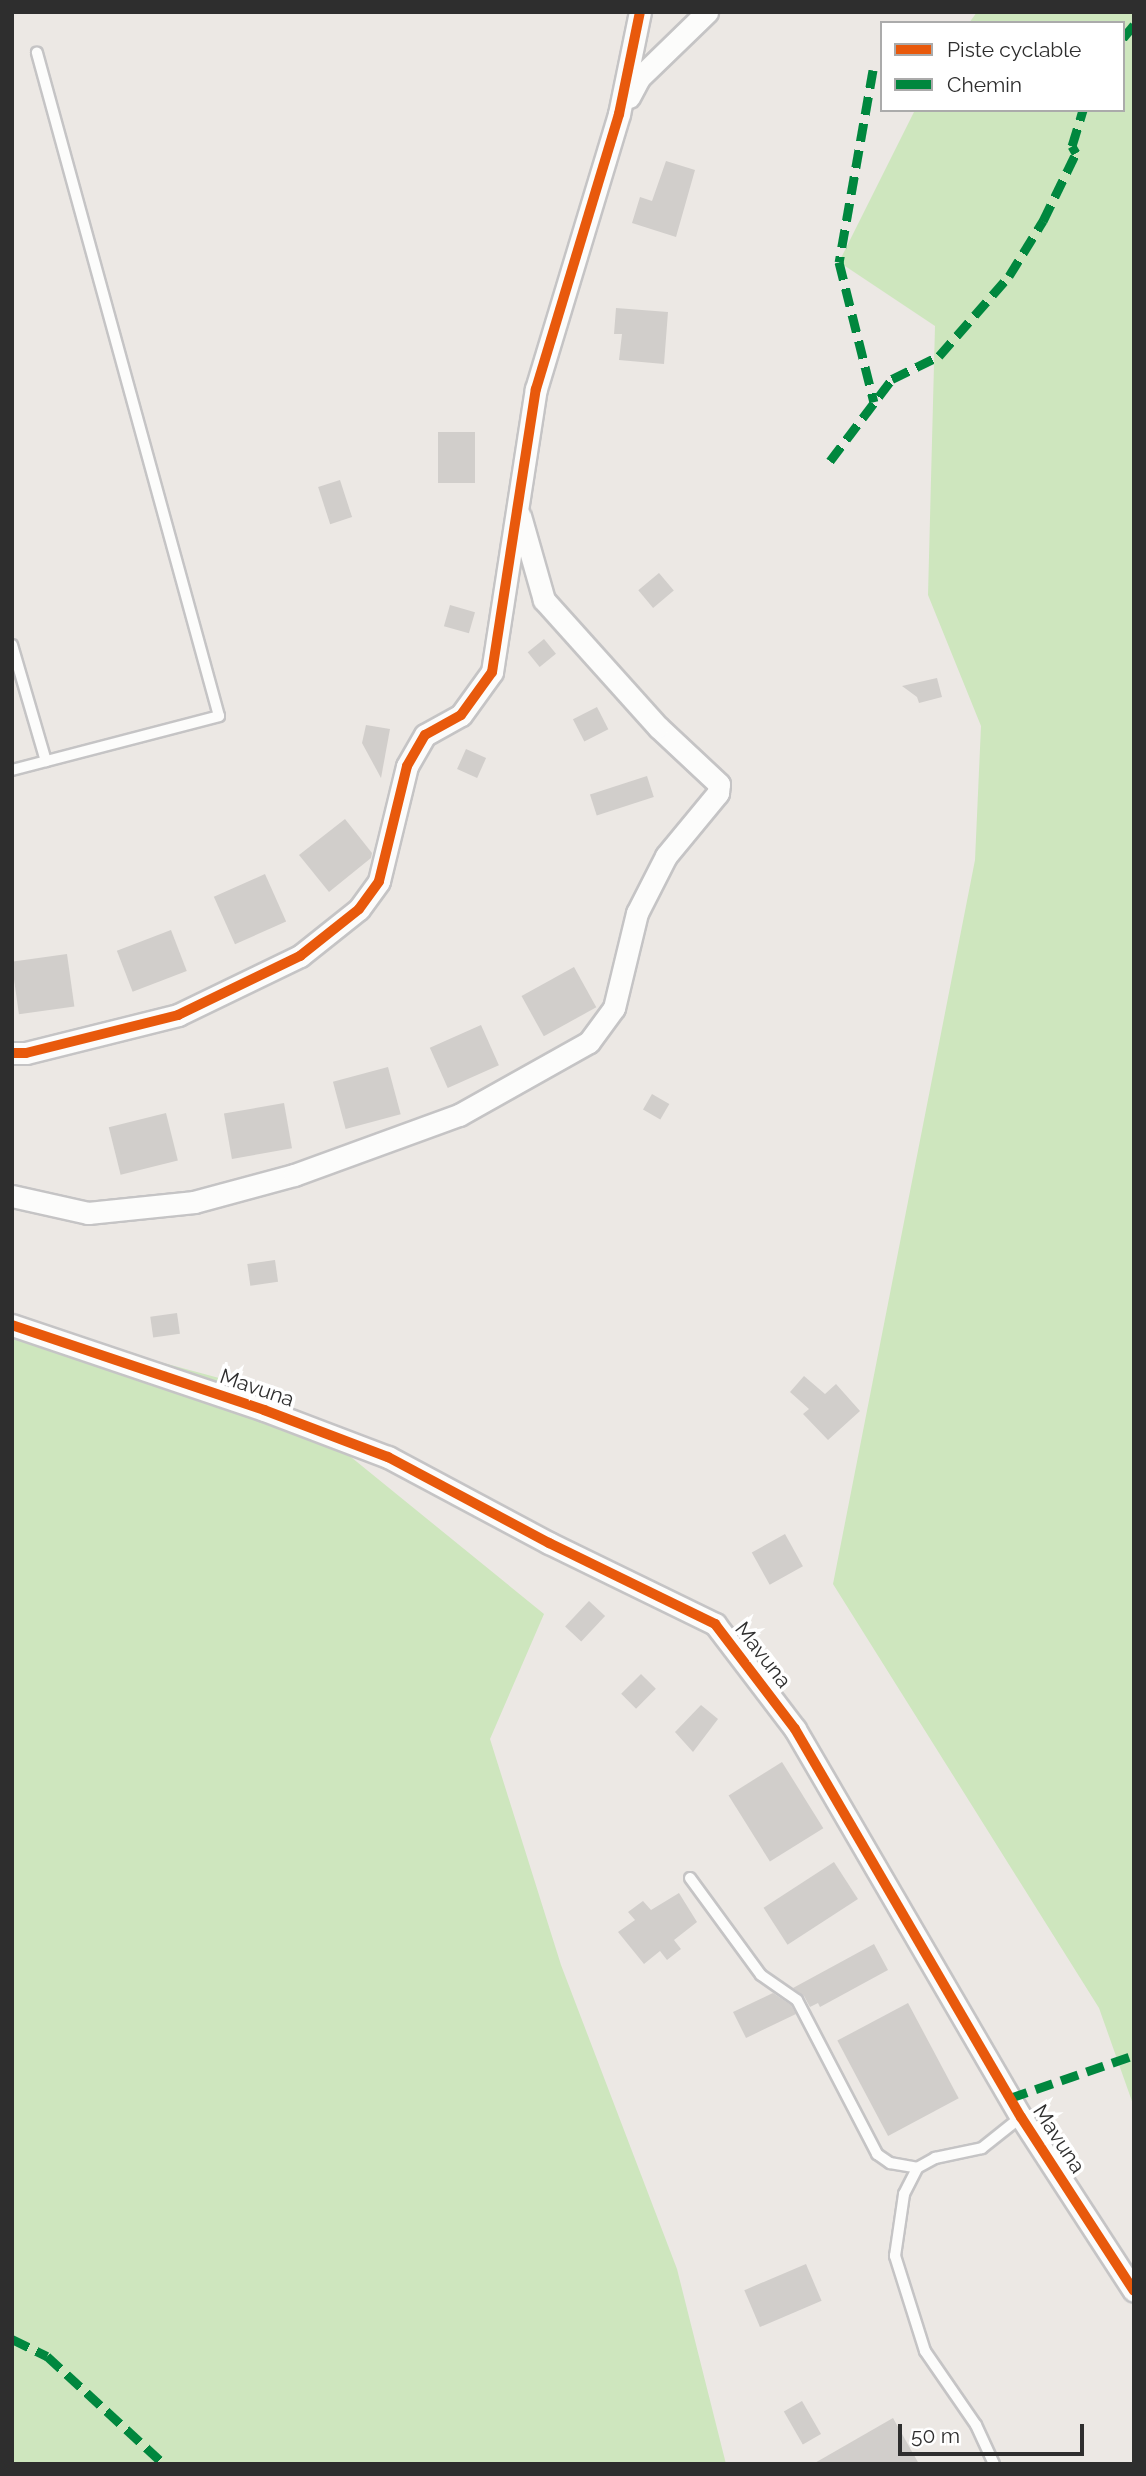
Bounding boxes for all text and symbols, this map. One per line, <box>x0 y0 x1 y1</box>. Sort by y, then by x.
legend <box>880 21 1125 112</box>
text: Piste cyclable <box>947 37 1081 62</box>
text: Chemin <box>947 72 1022 97</box>
street label: Mavuna <box>217 1364 297 1412</box>
street label: Mavuna <box>729 1617 797 1693</box>
street label: Mavuna <box>1028 2100 1090 2178</box>
scale bar <box>901 2410 1086 2454</box>
text: 50 m <box>911 2423 960 2448</box>

